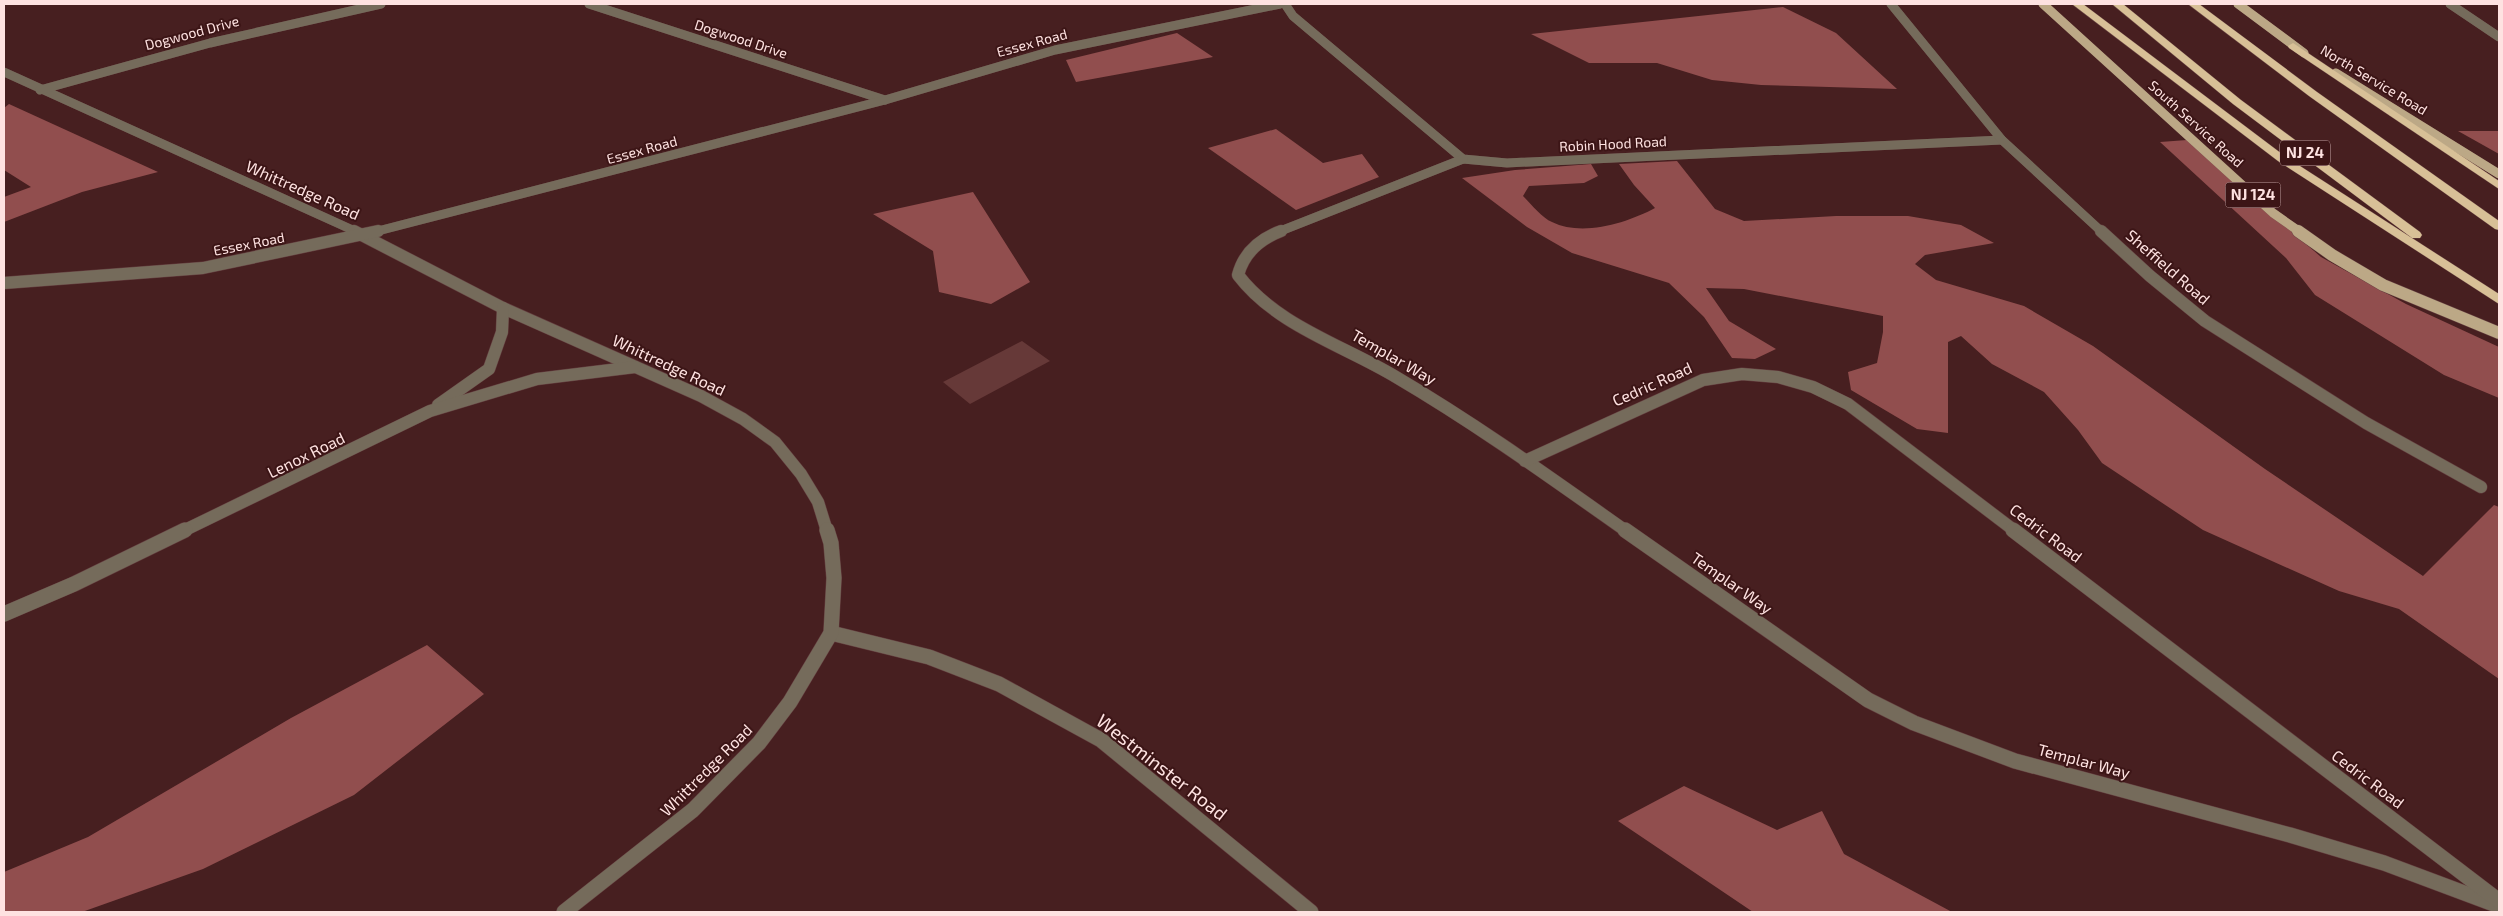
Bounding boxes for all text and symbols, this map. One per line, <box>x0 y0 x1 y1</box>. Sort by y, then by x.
street label: Dogwood Drive <box>143 12 241 53</box>
street label: Dogwood Drive <box>692 15 790 62</box>
street label: Essex Road <box>995 25 1069 60</box>
street label: North Service Road <box>2318 41 2431 118</box>
street label: South Service Road <box>2145 77 2247 171</box>
street label: Essex Road <box>605 132 679 167</box>
street label: Robin Hood Road <box>1559 132 1667 155</box>
road number: NJ 24 <box>2280 140 2330 166</box>
street label: Whittredge Road <box>243 156 363 223</box>
road number: NJ 124 <box>2226 182 2280 208</box>
street label: Sheffield Road <box>2123 225 2214 308</box>
street label: Essex Road <box>212 228 286 259</box>
street label: Templar Way <box>1349 325 1440 389</box>
street label: Whittredge Road <box>610 330 729 399</box>
street label: Cedric Road <box>1609 357 1695 410</box>
street label: Lenox Road <box>264 428 348 481</box>
street label: Cedric Road <box>2006 499 2086 566</box>
street label: Templar Way <box>1688 548 1777 618</box>
street label: Westminster Road <box>1092 708 1232 825</box>
street label: Whittredge Road <box>656 720 756 820</box>
street label: Templar Way <box>2036 739 2133 782</box>
street label: Cedric Road <box>2328 745 2408 812</box>

